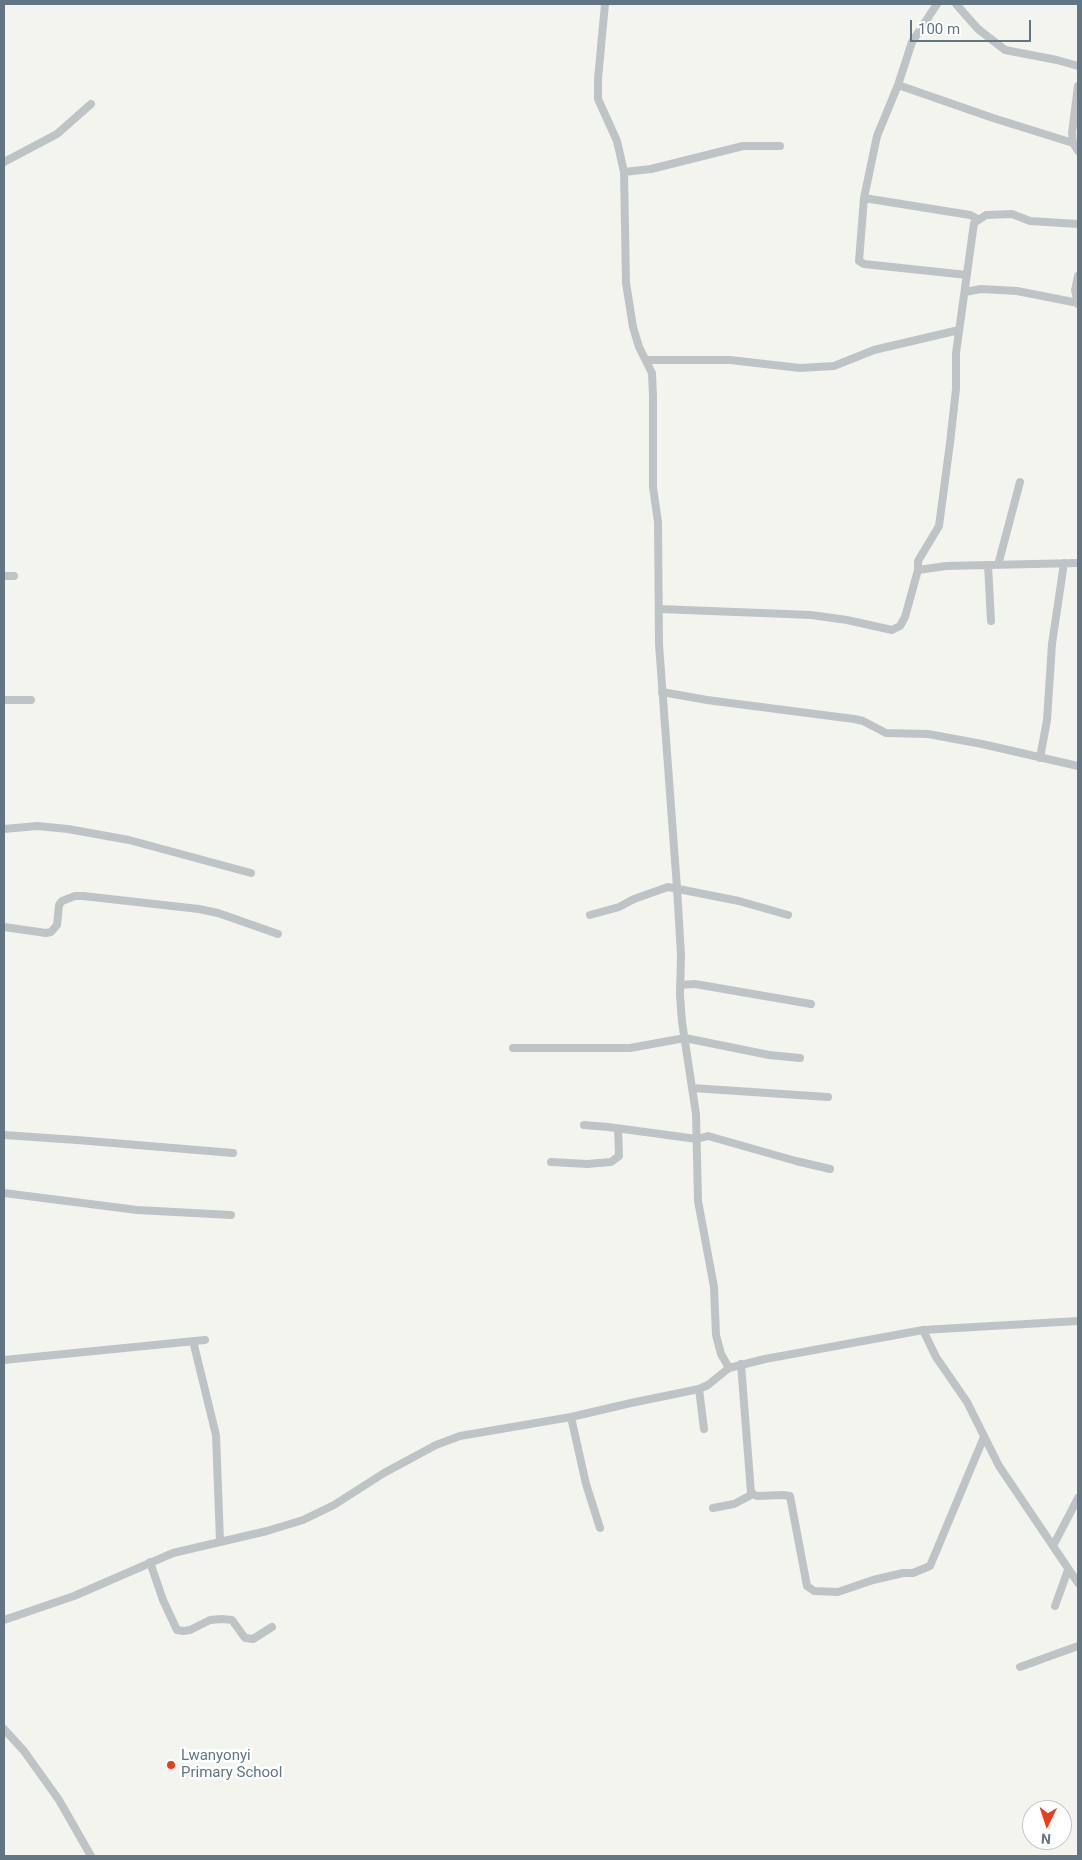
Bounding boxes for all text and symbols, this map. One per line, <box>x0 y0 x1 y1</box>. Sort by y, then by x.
scale bar <box>912 10 1033 42</box>
text: 100 m <box>918 20 960 38</box>
place label: Lwanyonyi Primary School <box>181 1747 282 1782</box>
marker: Lwanyonyi Primary School <box>165 1759 177 1771</box>
north arrow <box>1022 1800 1072 1850</box>
text: N <box>1041 1831 1052 1847</box>

